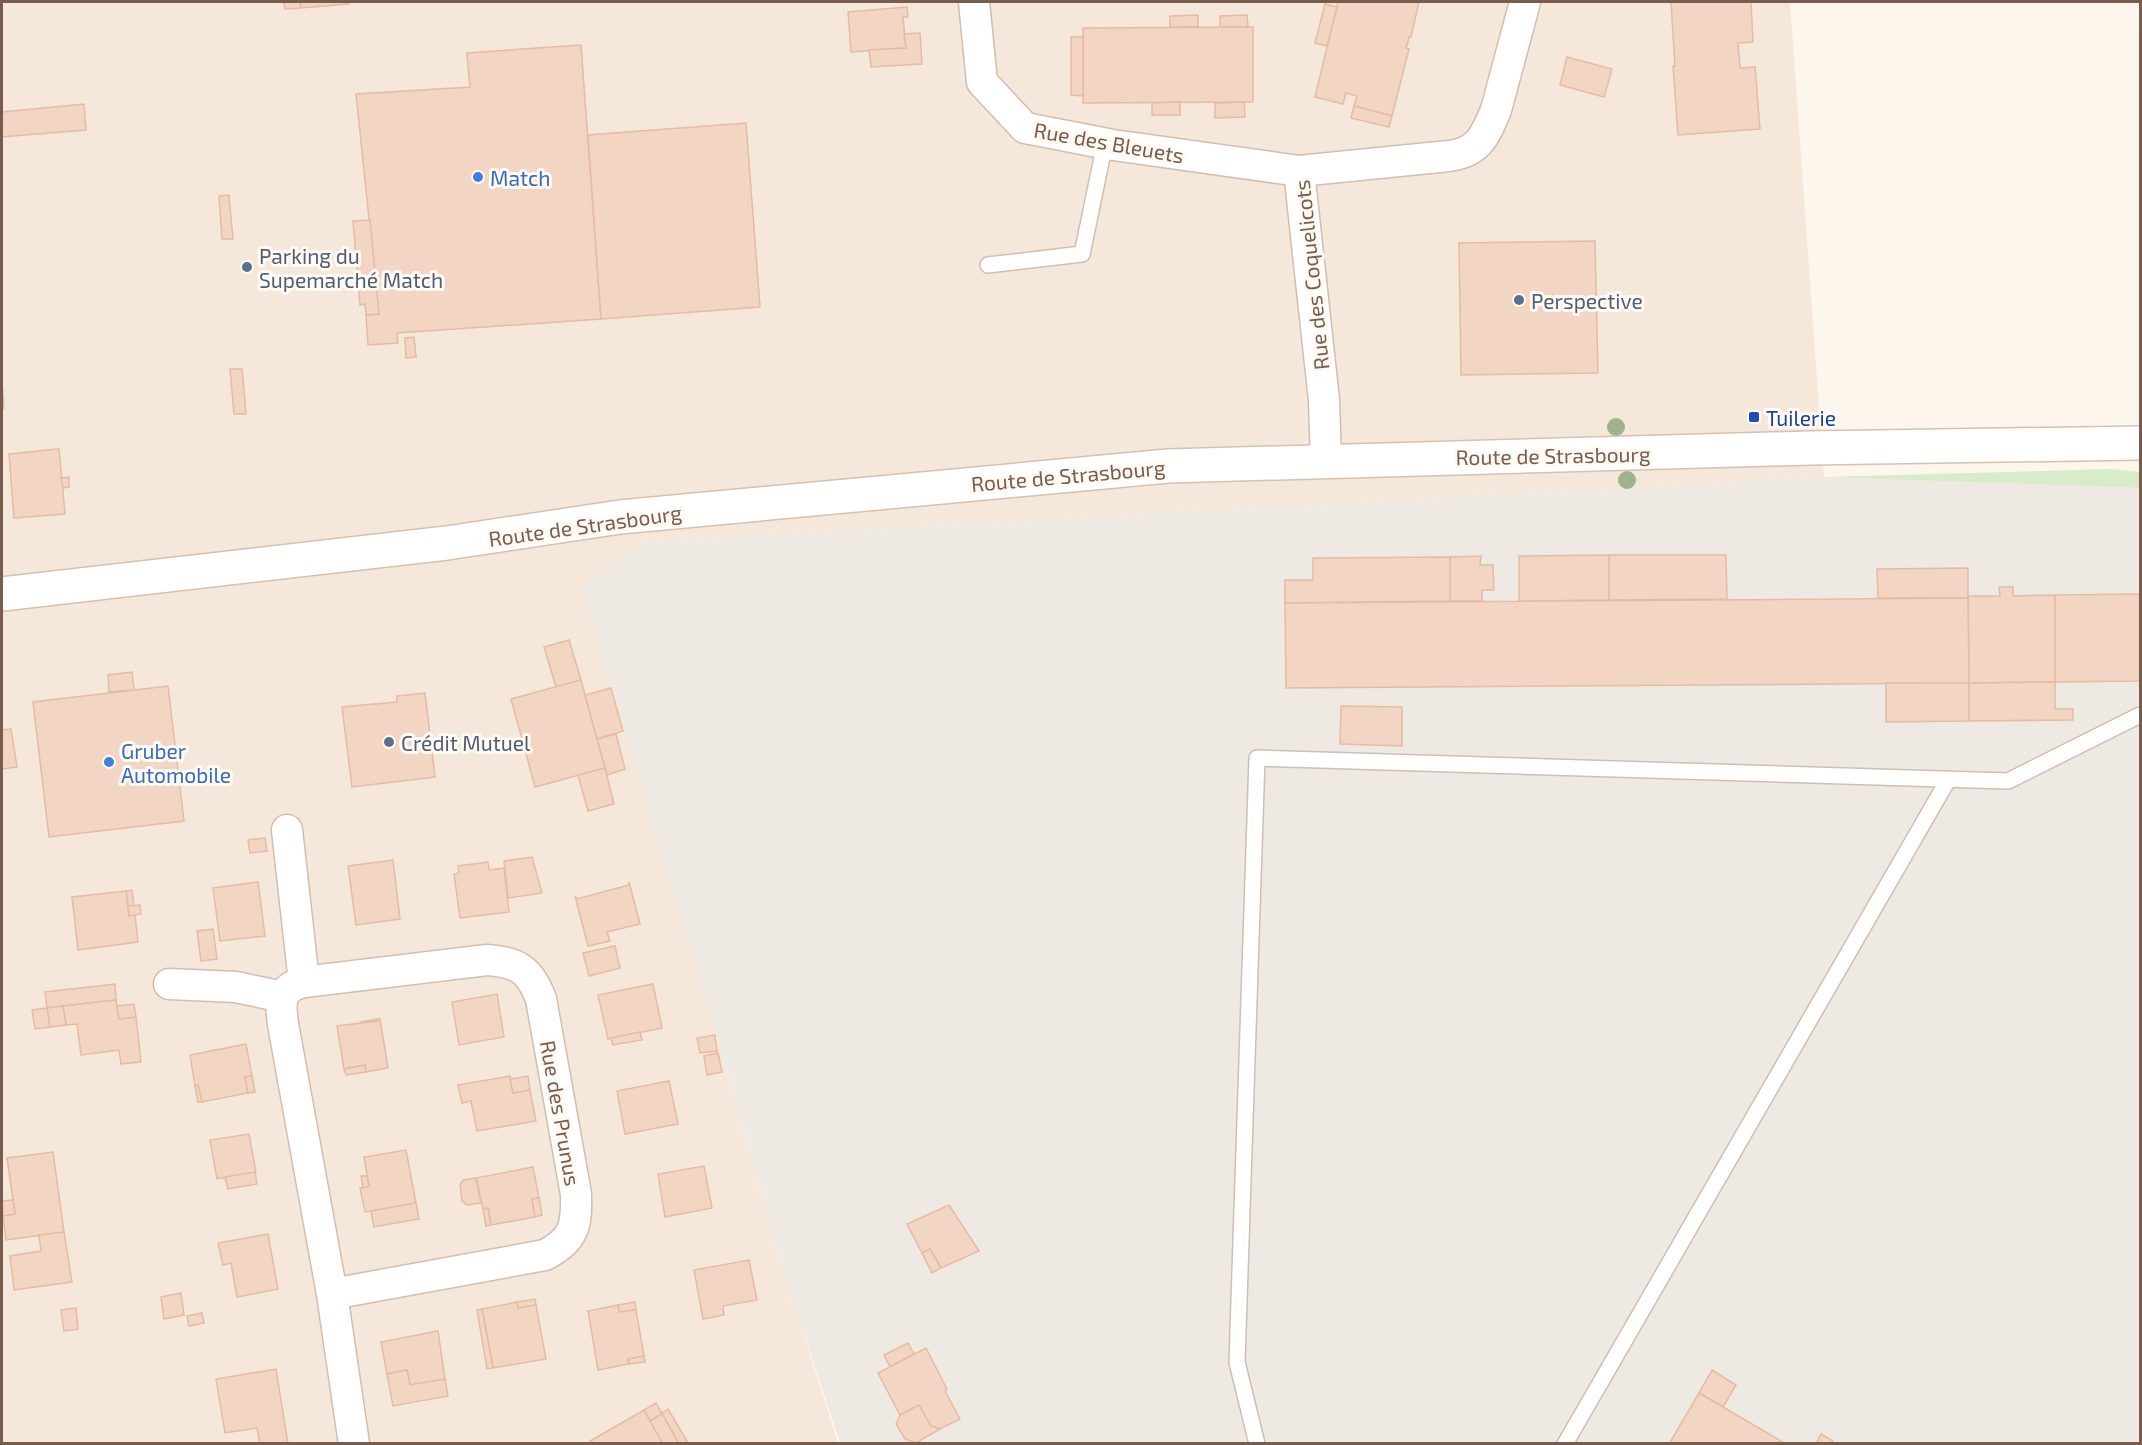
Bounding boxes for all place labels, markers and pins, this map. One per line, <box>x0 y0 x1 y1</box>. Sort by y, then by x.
place label: Match <box>490 165 550 190</box>
marker: Match <box>471 170 485 184</box>
place label: Parking du Supemarché Match <box>259 243 443 292</box>
marker: Parking du Supemarché Match <box>240 260 254 274</box>
place label: Perspective <box>1531 288 1643 313</box>
marker: Perspective <box>1512 293 1526 307</box>
place label: Tuilerie <box>1766 405 1836 430</box>
marker: Tuilerie <box>1747 410 1761 424</box>
place label: Crédit Mutuel <box>401 730 531 755</box>
marker: Crédit Mutuel <box>382 735 396 749</box>
place label: Gruber Automobile <box>121 738 231 787</box>
marker: Gruber Automobile <box>102 755 116 769</box>

